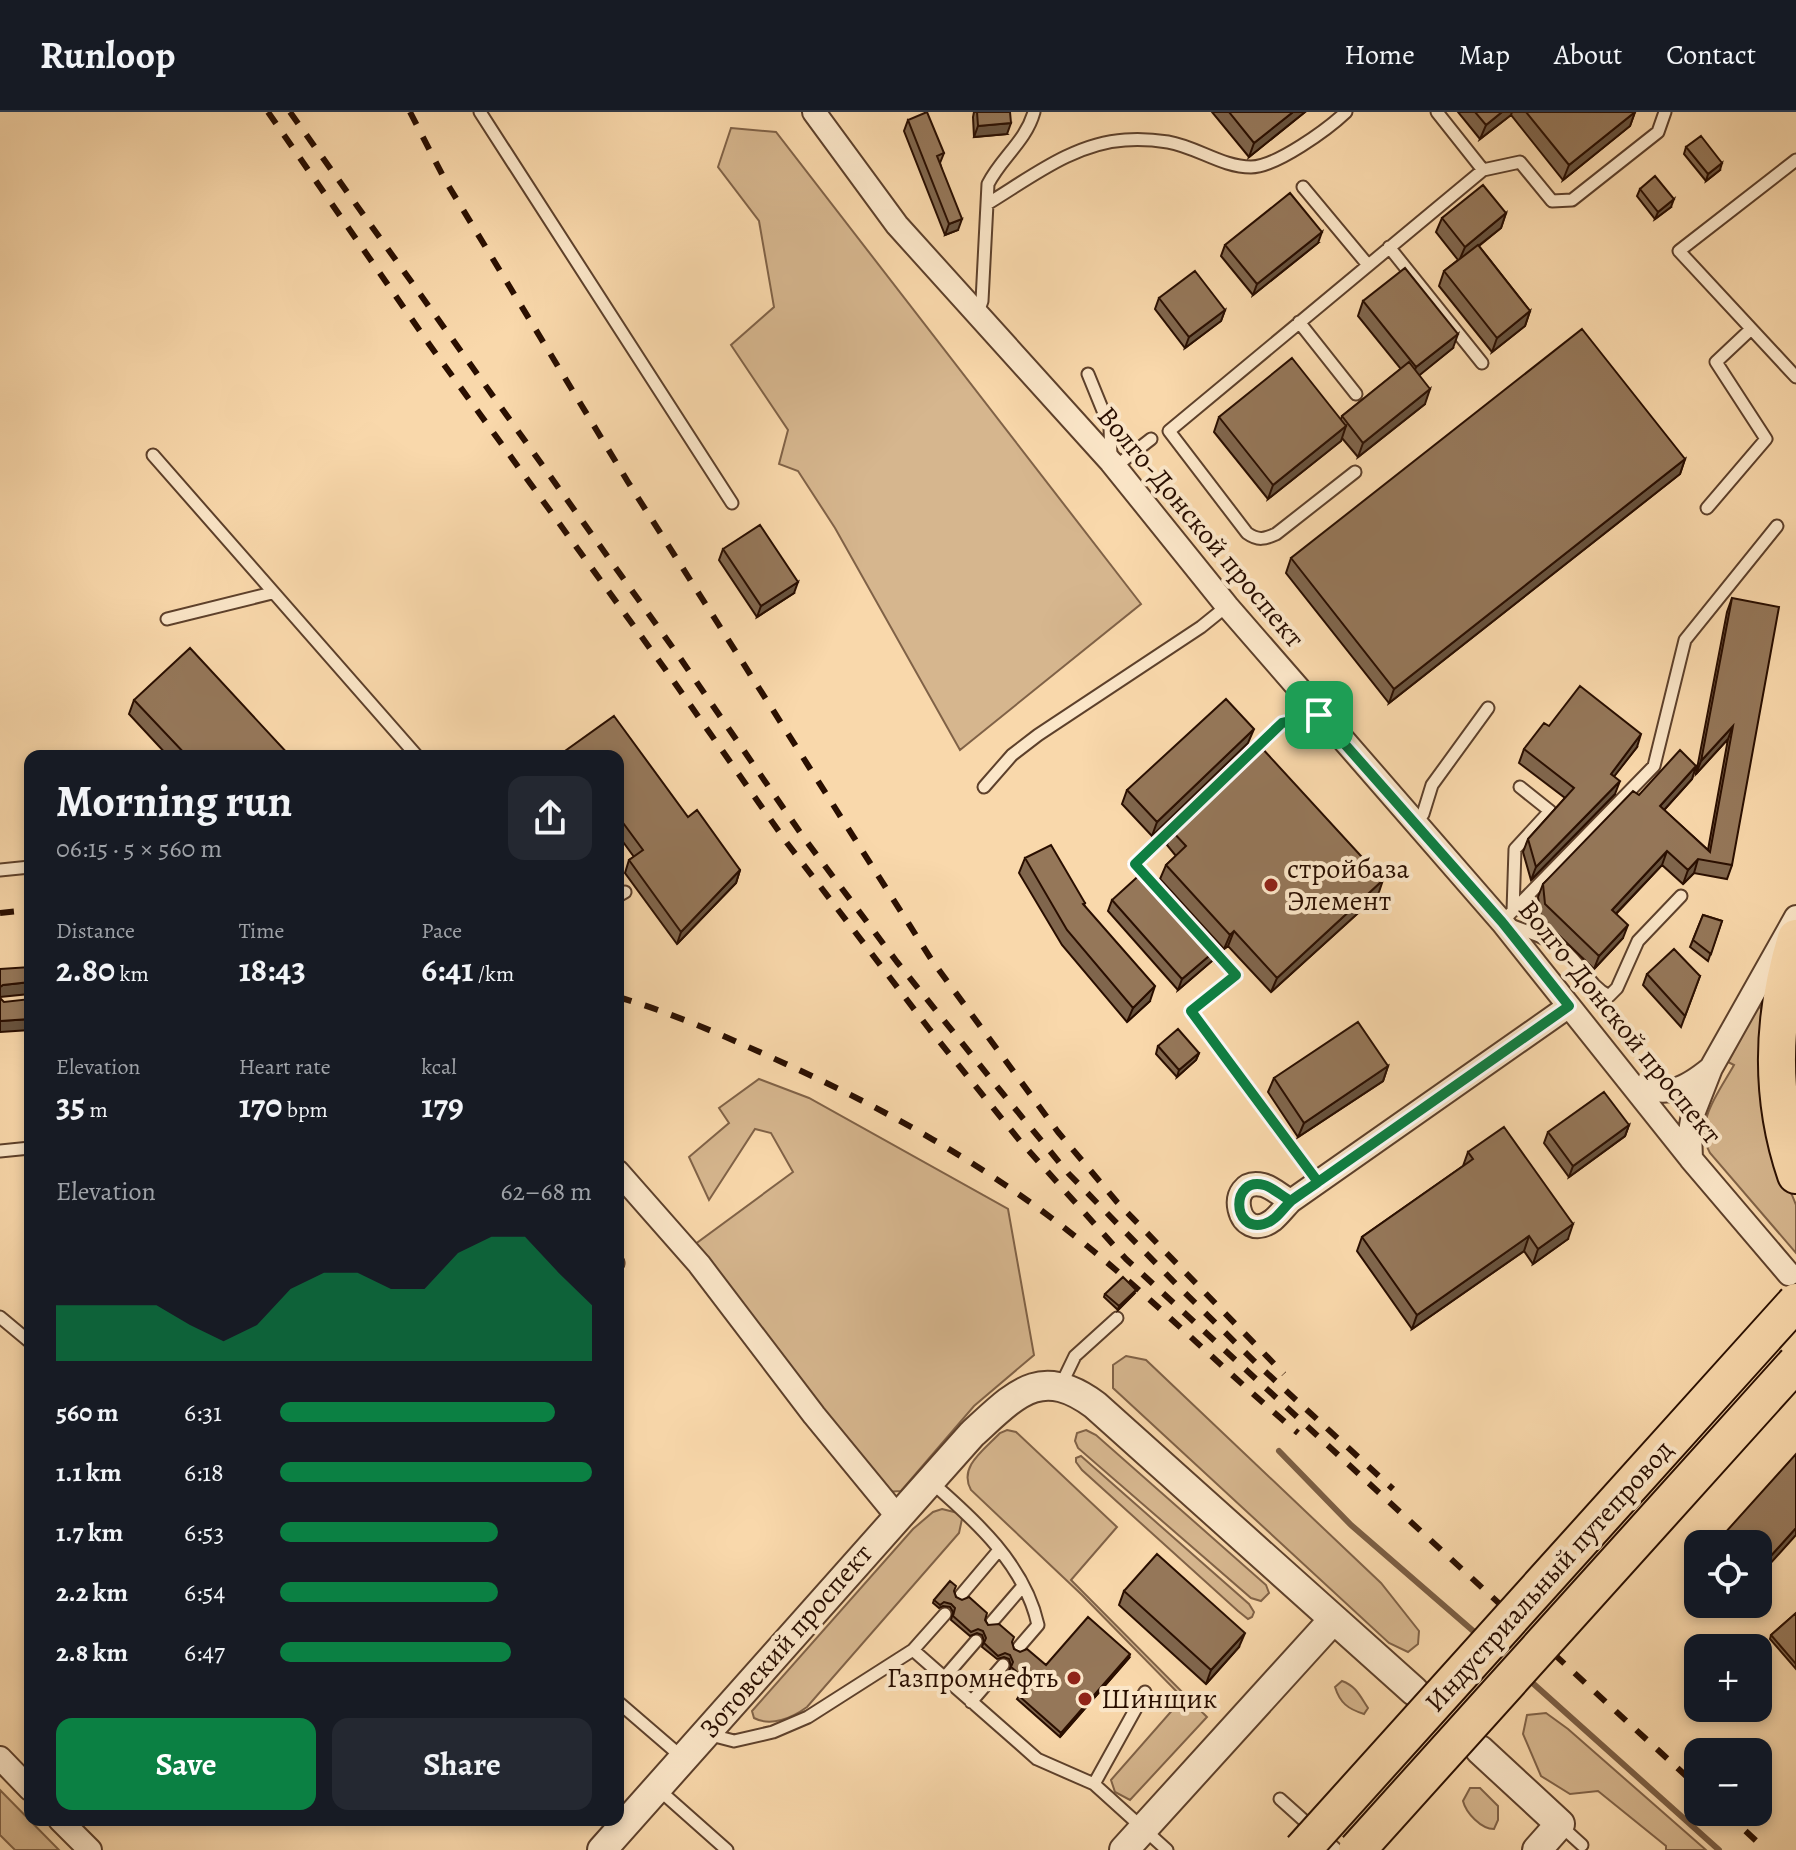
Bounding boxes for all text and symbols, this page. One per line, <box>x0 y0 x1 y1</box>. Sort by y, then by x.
text: Runloop <box>40 29 175 81</box>
text: Home <box>1344 36 1415 74</box>
text: Map <box>1459 36 1510 74</box>
text: About <box>1554 36 1622 74</box>
text: Contact <box>1666 36 1756 74</box>
street label: Волго-Донской проспект <box>1089 398 1313 656</box>
pin <box>1285 681 1353 749</box>
icon: arrive <box>1297 693 1341 737</box>
text: Morning run <box>56 771 292 831</box>
button: share <box>508 776 592 860</box>
text: 06:15 · 5 × 560 m <box>56 831 222 866</box>
place label: стройбаза Элемент <box>1287 850 1409 920</box>
marker: стройбаза Элемент <box>1262 876 1280 894</box>
street label: Волго-Донской проспект <box>1510 892 1730 1152</box>
text: Distance <box>56 916 135 946</box>
text: Time <box>239 916 284 946</box>
text: Pace <box>421 916 462 946</box>
text: 2.80 <box>56 946 115 993</box>
text: 18:43 <box>239 946 306 993</box>
text: 6:41 <box>421 946 473 993</box>
text: km <box>115 959 149 989</box>
text: /km <box>473 959 514 989</box>
text: Elevation <box>56 1052 140 1082</box>
text: Heart rate <box>239 1052 331 1082</box>
text: kcal <box>421 1052 457 1082</box>
text: 35 <box>56 1082 85 1129</box>
text: 170 <box>239 1082 282 1129</box>
text: 179 <box>421 1082 464 1129</box>
text: m <box>85 1095 108 1125</box>
text: bpm <box>282 1095 328 1125</box>
text: Elevation <box>56 1174 156 1209</box>
text: 62–68 m <box>500 1174 592 1209</box>
text: 560 m <box>56 1395 119 1430</box>
text: 6:31 <box>184 1395 222 1430</box>
street label: Индустриальный путепровод <box>1416 1432 1682 1720</box>
text: 1.1 km <box>56 1455 122 1490</box>
text: 6:18 <box>184 1455 224 1490</box>
text: 1.7 km <box>56 1515 123 1550</box>
text: 6:53 <box>184 1515 224 1550</box>
map controls <box>1684 1530 1772 1826</box>
button: locate <box>1684 1530 1772 1618</box>
street label: Зотовский проспект <box>691 1536 881 1746</box>
text: 2.2 km <box>56 1575 128 1610</box>
text: 6:54 <box>184 1575 225 1610</box>
button: + <box>1684 1634 1772 1722</box>
text: 2.8 km <box>56 1635 128 1670</box>
text: 6:47 <box>184 1635 225 1670</box>
place label: Газпромнефть <box>887 1659 1058 1697</box>
marker: Газпромнефть <box>1065 1669 1083 1687</box>
place label: Шинщик <box>1101 1680 1217 1718</box>
marker: Шинщик <box>1076 1690 1094 1708</box>
button: Save <box>56 1718 316 1810</box>
button: Share <box>332 1718 592 1810</box>
button: − <box>1684 1738 1772 1826</box>

